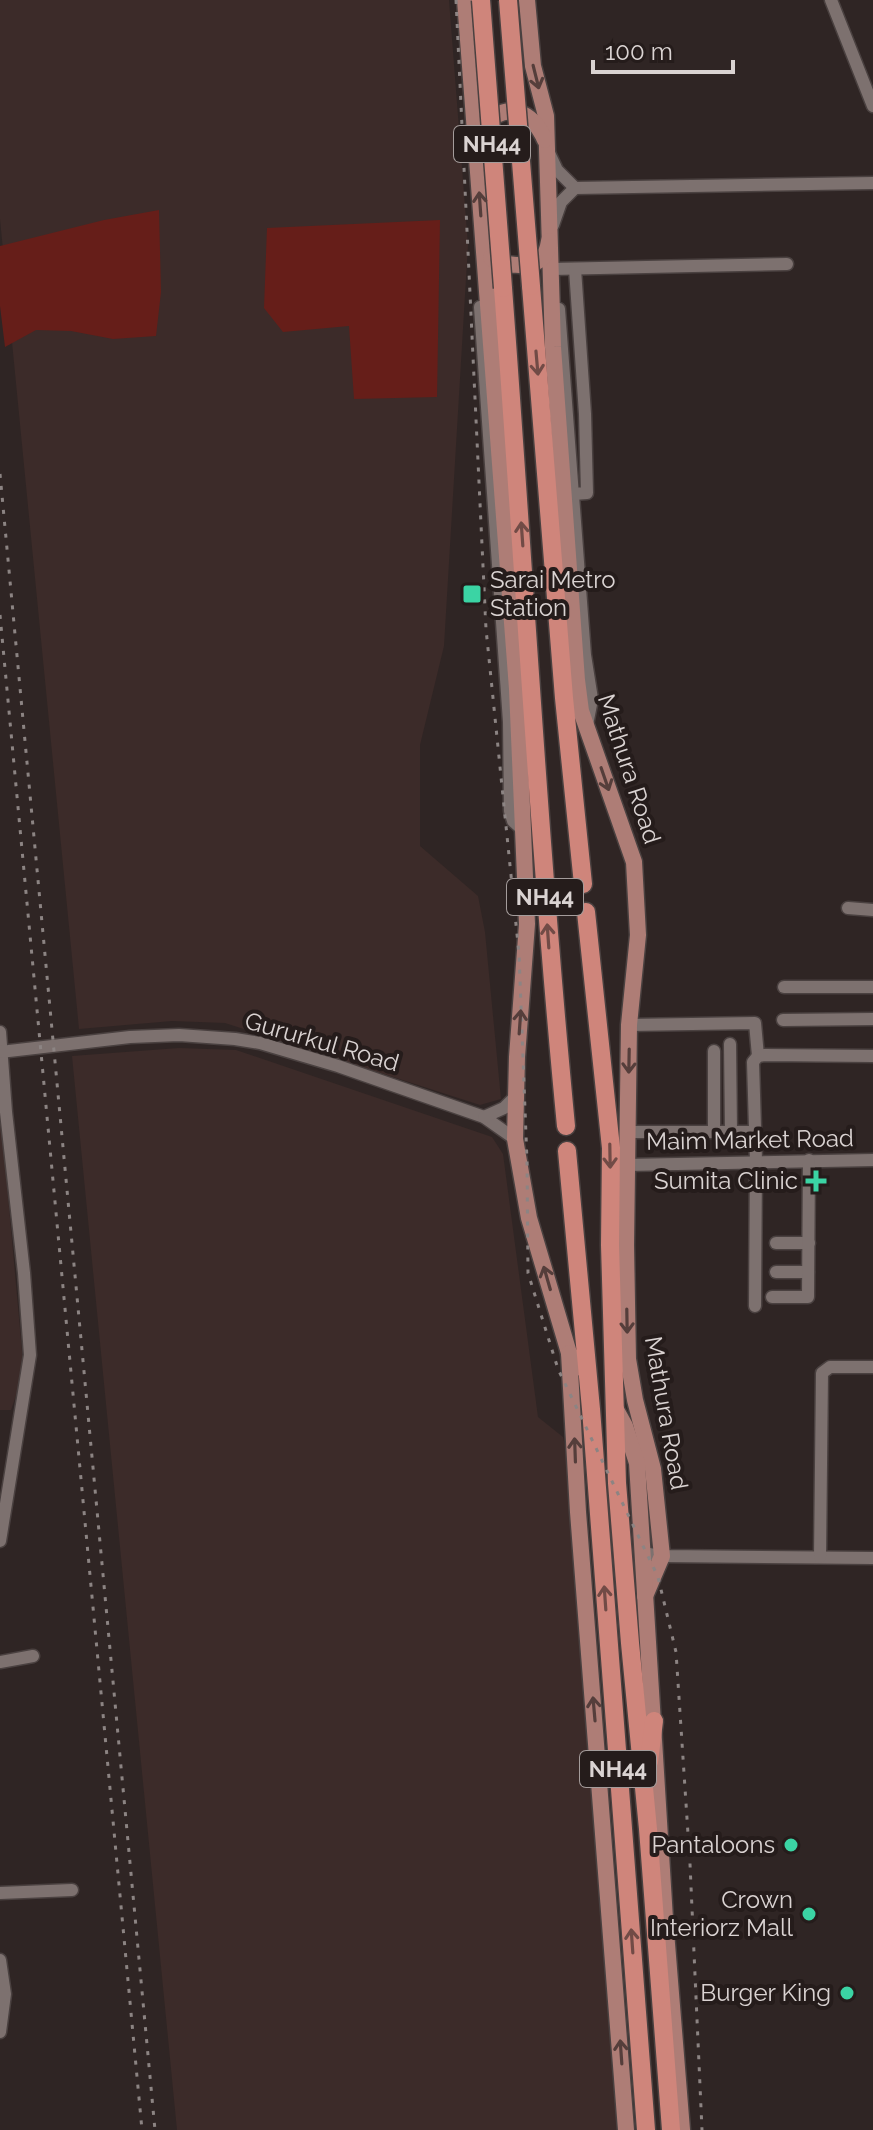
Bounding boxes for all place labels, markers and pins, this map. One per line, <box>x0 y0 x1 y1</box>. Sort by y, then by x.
place label: Sarai Metro Station <box>490 565 616 622</box>
marker: Sarai Metro Station <box>461 583 483 605</box>
place label: Sumita Clinic <box>654 1166 798 1195</box>
marker: Sumita Clinic <box>805 1170 827 1192</box>
place label: Pantaloons <box>651 1830 775 1859</box>
marker: Pantaloons <box>782 1836 800 1854</box>
place label: Crown Interiorz Mall <box>650 1885 793 1942</box>
marker: Crown Interiorz Mall <box>800 1905 818 1923</box>
place label: Burger King <box>700 1978 831 2007</box>
marker: Burger King <box>838 1984 856 2002</box>

